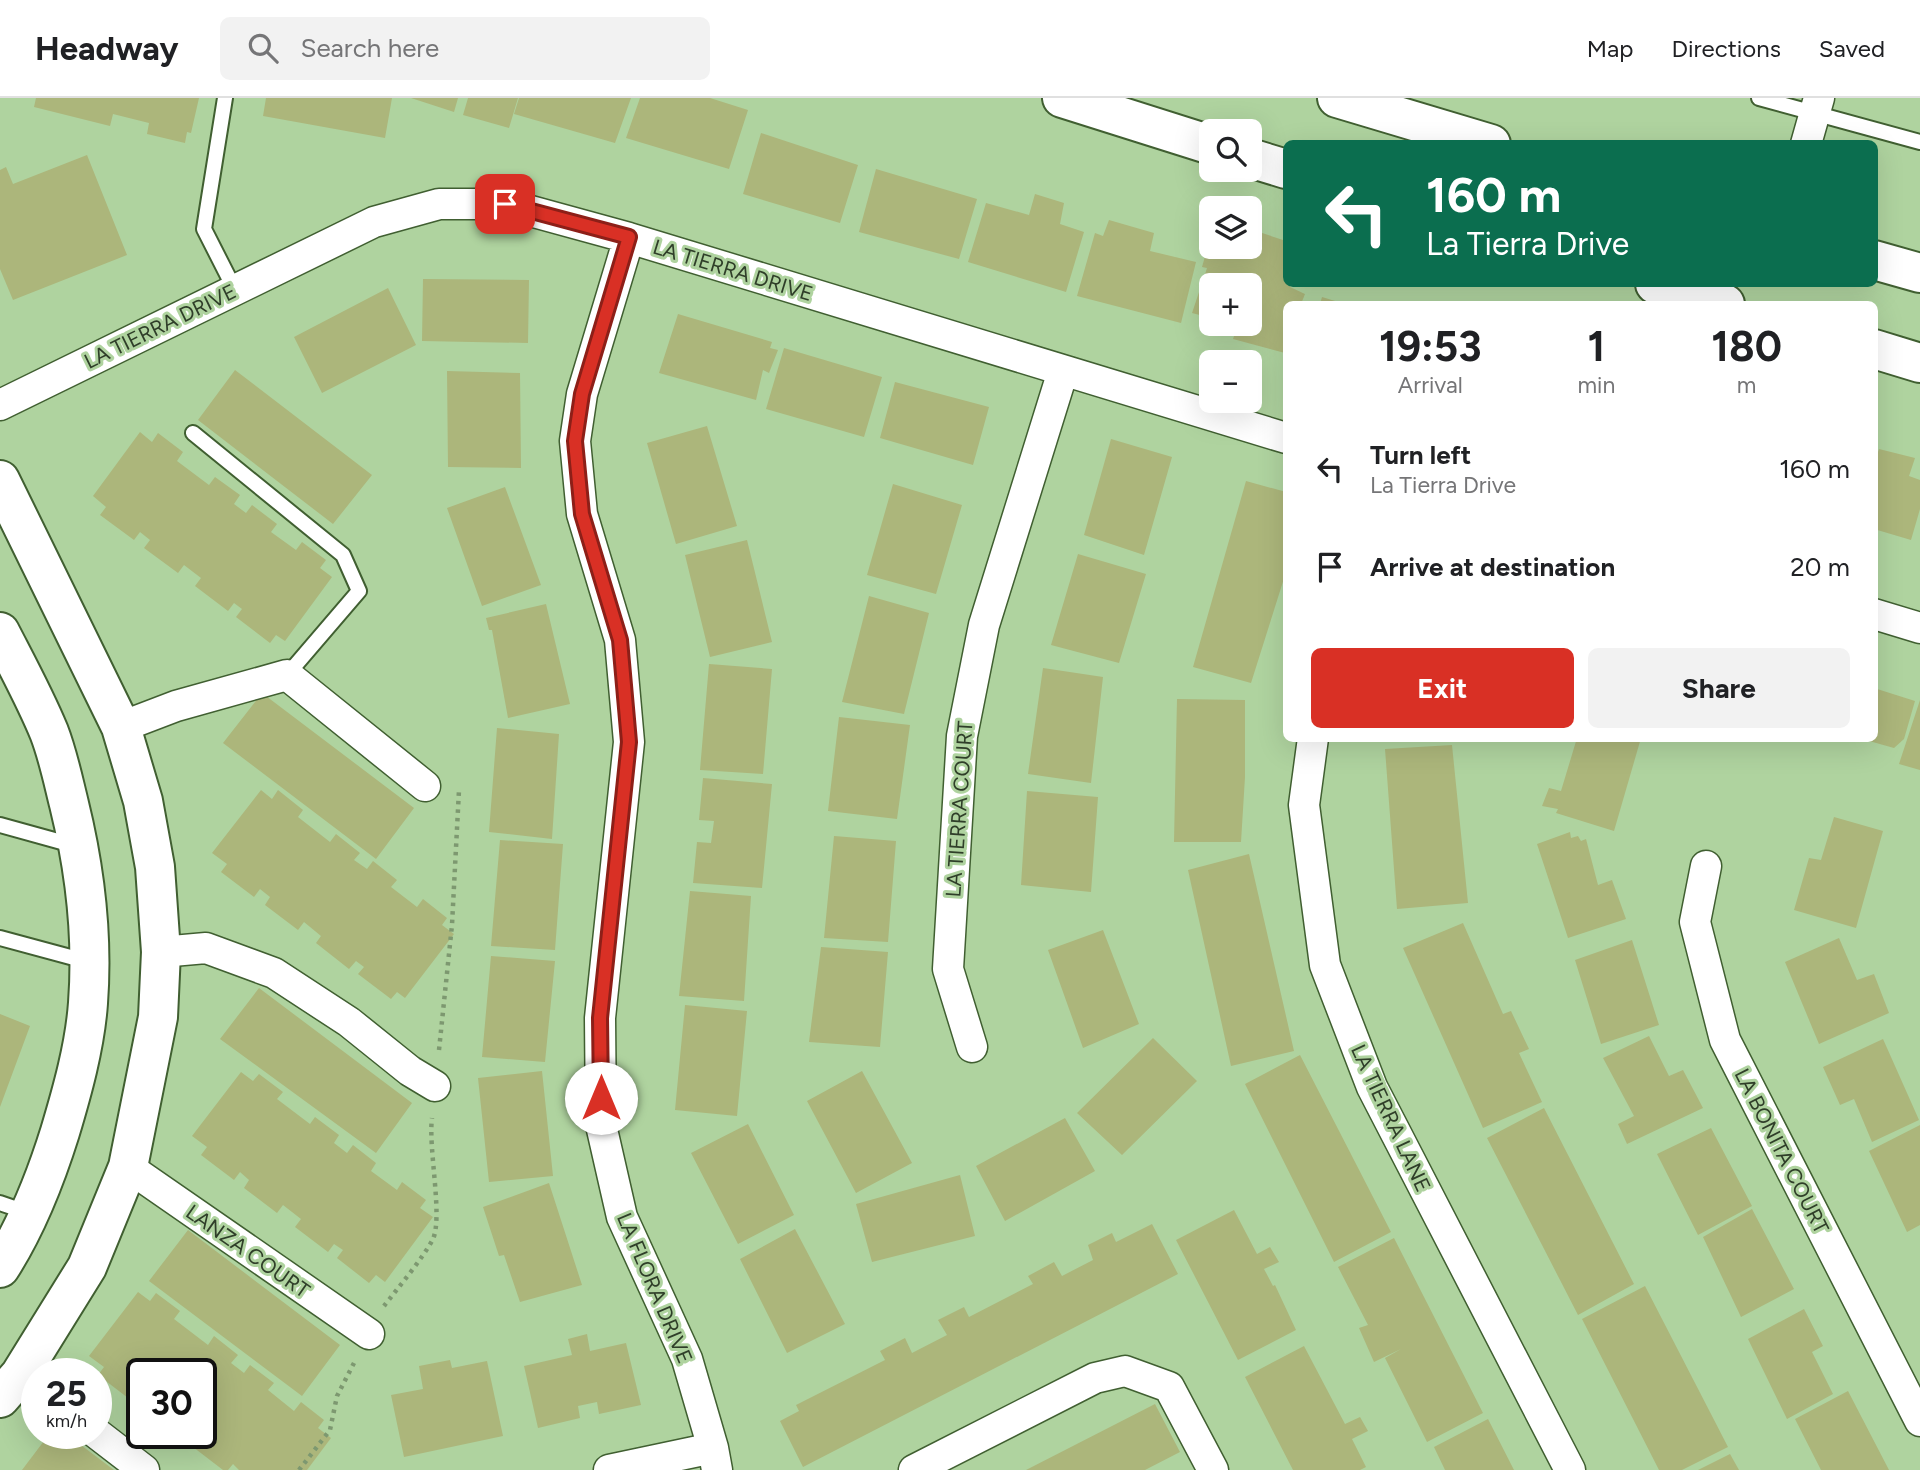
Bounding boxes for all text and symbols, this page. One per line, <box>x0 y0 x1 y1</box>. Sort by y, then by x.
search box <box>220 17 710 80</box>
text: Headway <box>35 29 178 68</box>
icon: search <box>244 29 282 67</box>
text: Search here <box>300 32 439 64</box>
text: Map <box>1587 34 1633 63</box>
text: Directions <box>1671 34 1781 63</box>
text: Saved <box>1819 34 1885 63</box>
map controls <box>1199 119 1262 413</box>
button: search <box>1199 119 1262 182</box>
text: 160 m <box>1426 165 1561 224</box>
icon: left <box>1311 168 1402 259</box>
pin <box>475 174 535 234</box>
icon: arrive <box>486 185 524 223</box>
button: layers <box>1199 196 1262 259</box>
text: La Tierra Drive <box>1426 225 1629 263</box>
street label: LA TIERRA DRIVE <box>650 234 816 306</box>
button: + <box>1199 273 1262 336</box>
street label: LA TIERRA DRIVE <box>80 278 240 374</box>
text: 19:53 <box>1379 321 1482 372</box>
text: 1 <box>1588 321 1605 372</box>
text: 180 <box>1711 321 1782 372</box>
button: − <box>1199 350 1262 413</box>
text: Arrival <box>1398 371 1463 399</box>
text: min <box>1578 371 1615 399</box>
text: m <box>1737 371 1756 399</box>
text: Turn left <box>1370 439 1471 471</box>
icon: left <box>1311 450 1349 488</box>
text: 160 m <box>1779 453 1850 485</box>
text: La Tierra Drive <box>1370 471 1516 499</box>
icon: arrive <box>1311 548 1349 586</box>
text: Arrive at destination <box>1370 551 1615 583</box>
text: 20 m <box>1790 551 1850 583</box>
button: Exit <box>1311 648 1574 728</box>
button: Share <box>1588 648 1850 728</box>
street label: LA TIERRA COURT <box>940 720 978 898</box>
street label: LA TIERRA LANE <box>1346 1040 1436 1196</box>
position arrow <box>564 1061 638 1135</box>
street label: LA BONITA COURT <box>1730 1064 1835 1238</box>
street label: LANZA COURT <box>181 1199 315 1303</box>
street label: LA FLORA DRIVE <box>612 1209 698 1367</box>
speed limit sign: 30 <box>126 1358 217 1449</box>
text: 25 <box>46 1373 87 1415</box>
text: km/h <box>46 1410 87 1432</box>

